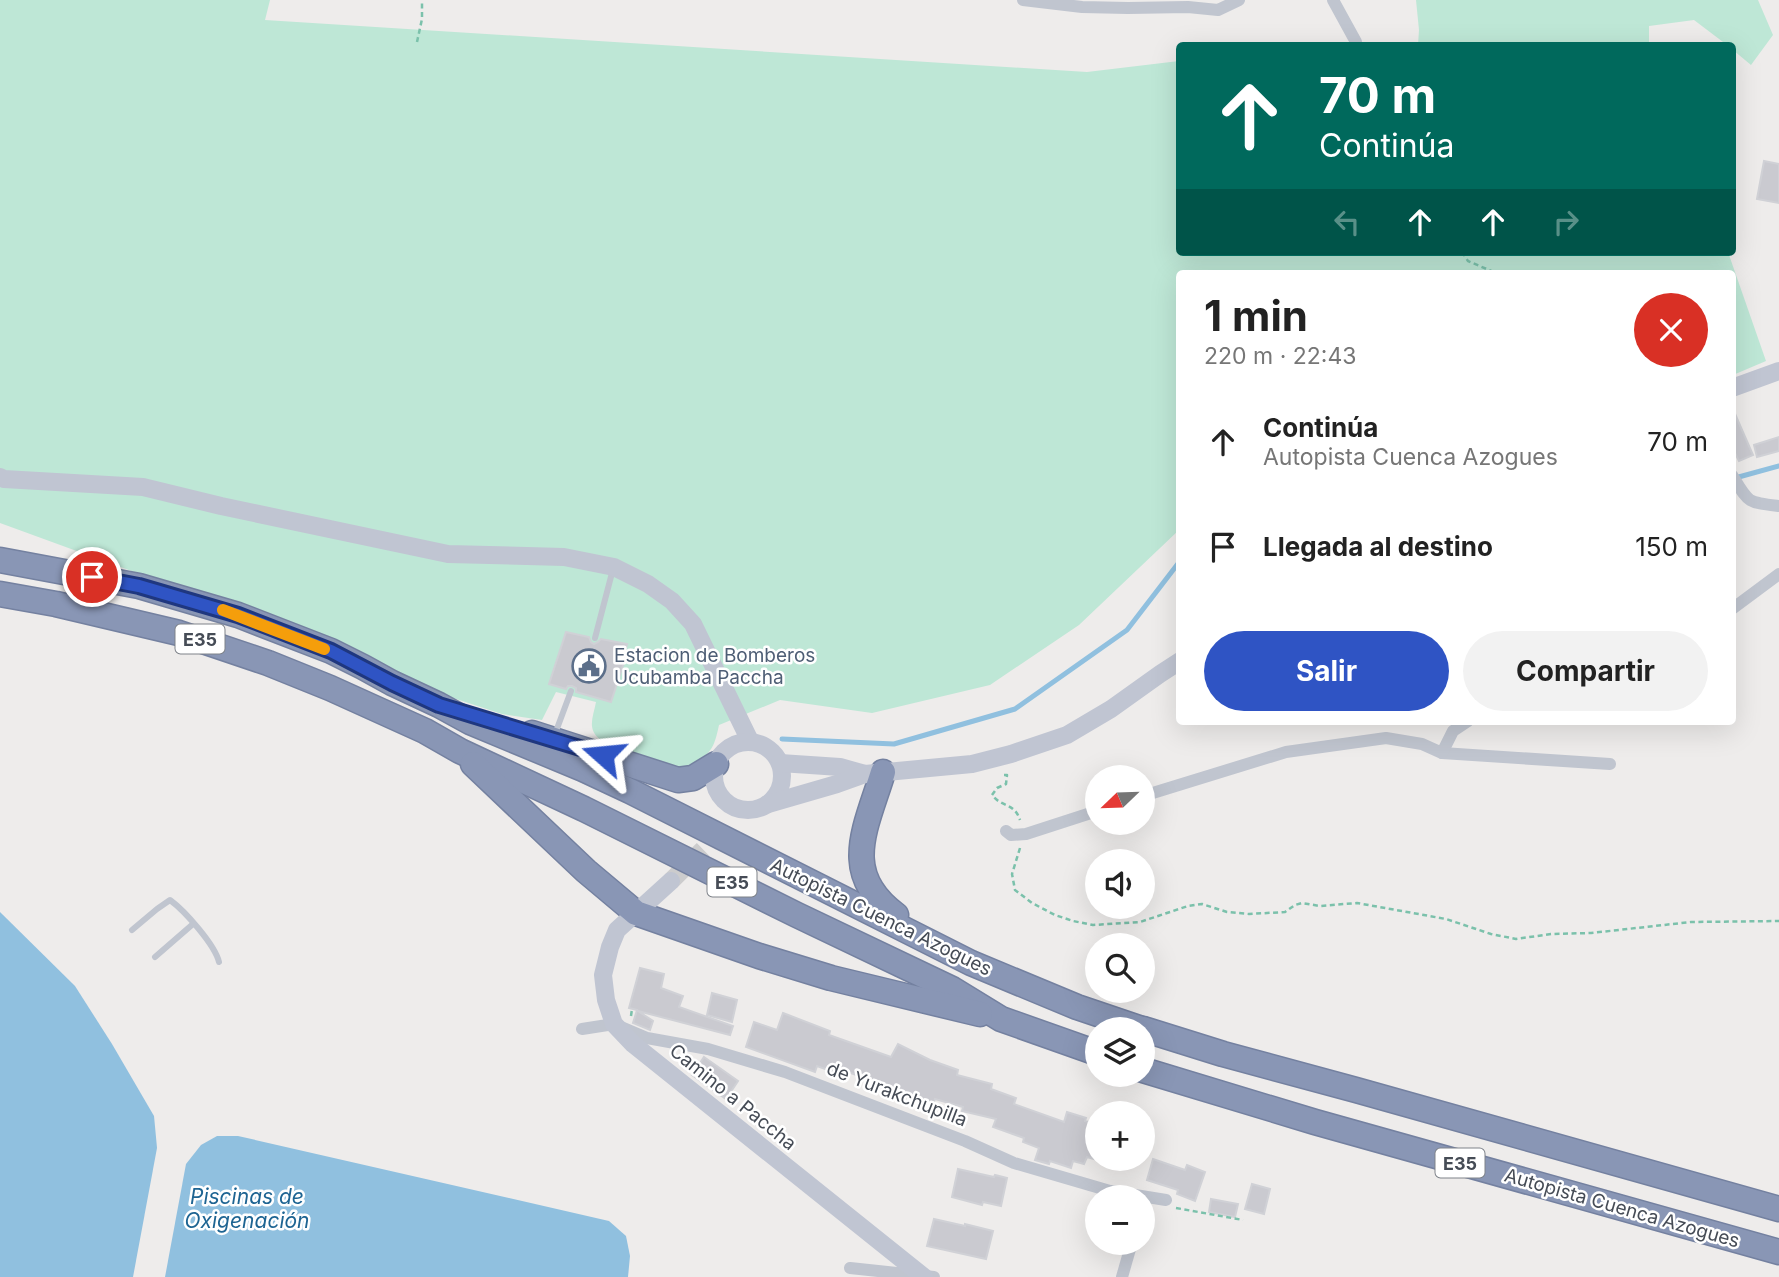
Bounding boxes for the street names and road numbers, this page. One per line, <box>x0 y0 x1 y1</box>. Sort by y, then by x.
road number: E35 <box>176 624 224 654</box>
street label: Autopista Cuenca Azogues <box>767 853 995 981</box>
road number: E35 <box>708 868 756 897</box>
street label: Camino a Paccha <box>665 1039 801 1155</box>
street label: de Yurakchupilla <box>823 1057 971 1131</box>
road number: E35 <box>1436 1148 1484 1178</box>
street label: Autopista Cuenca Azogues <box>1502 1163 1742 1253</box>

